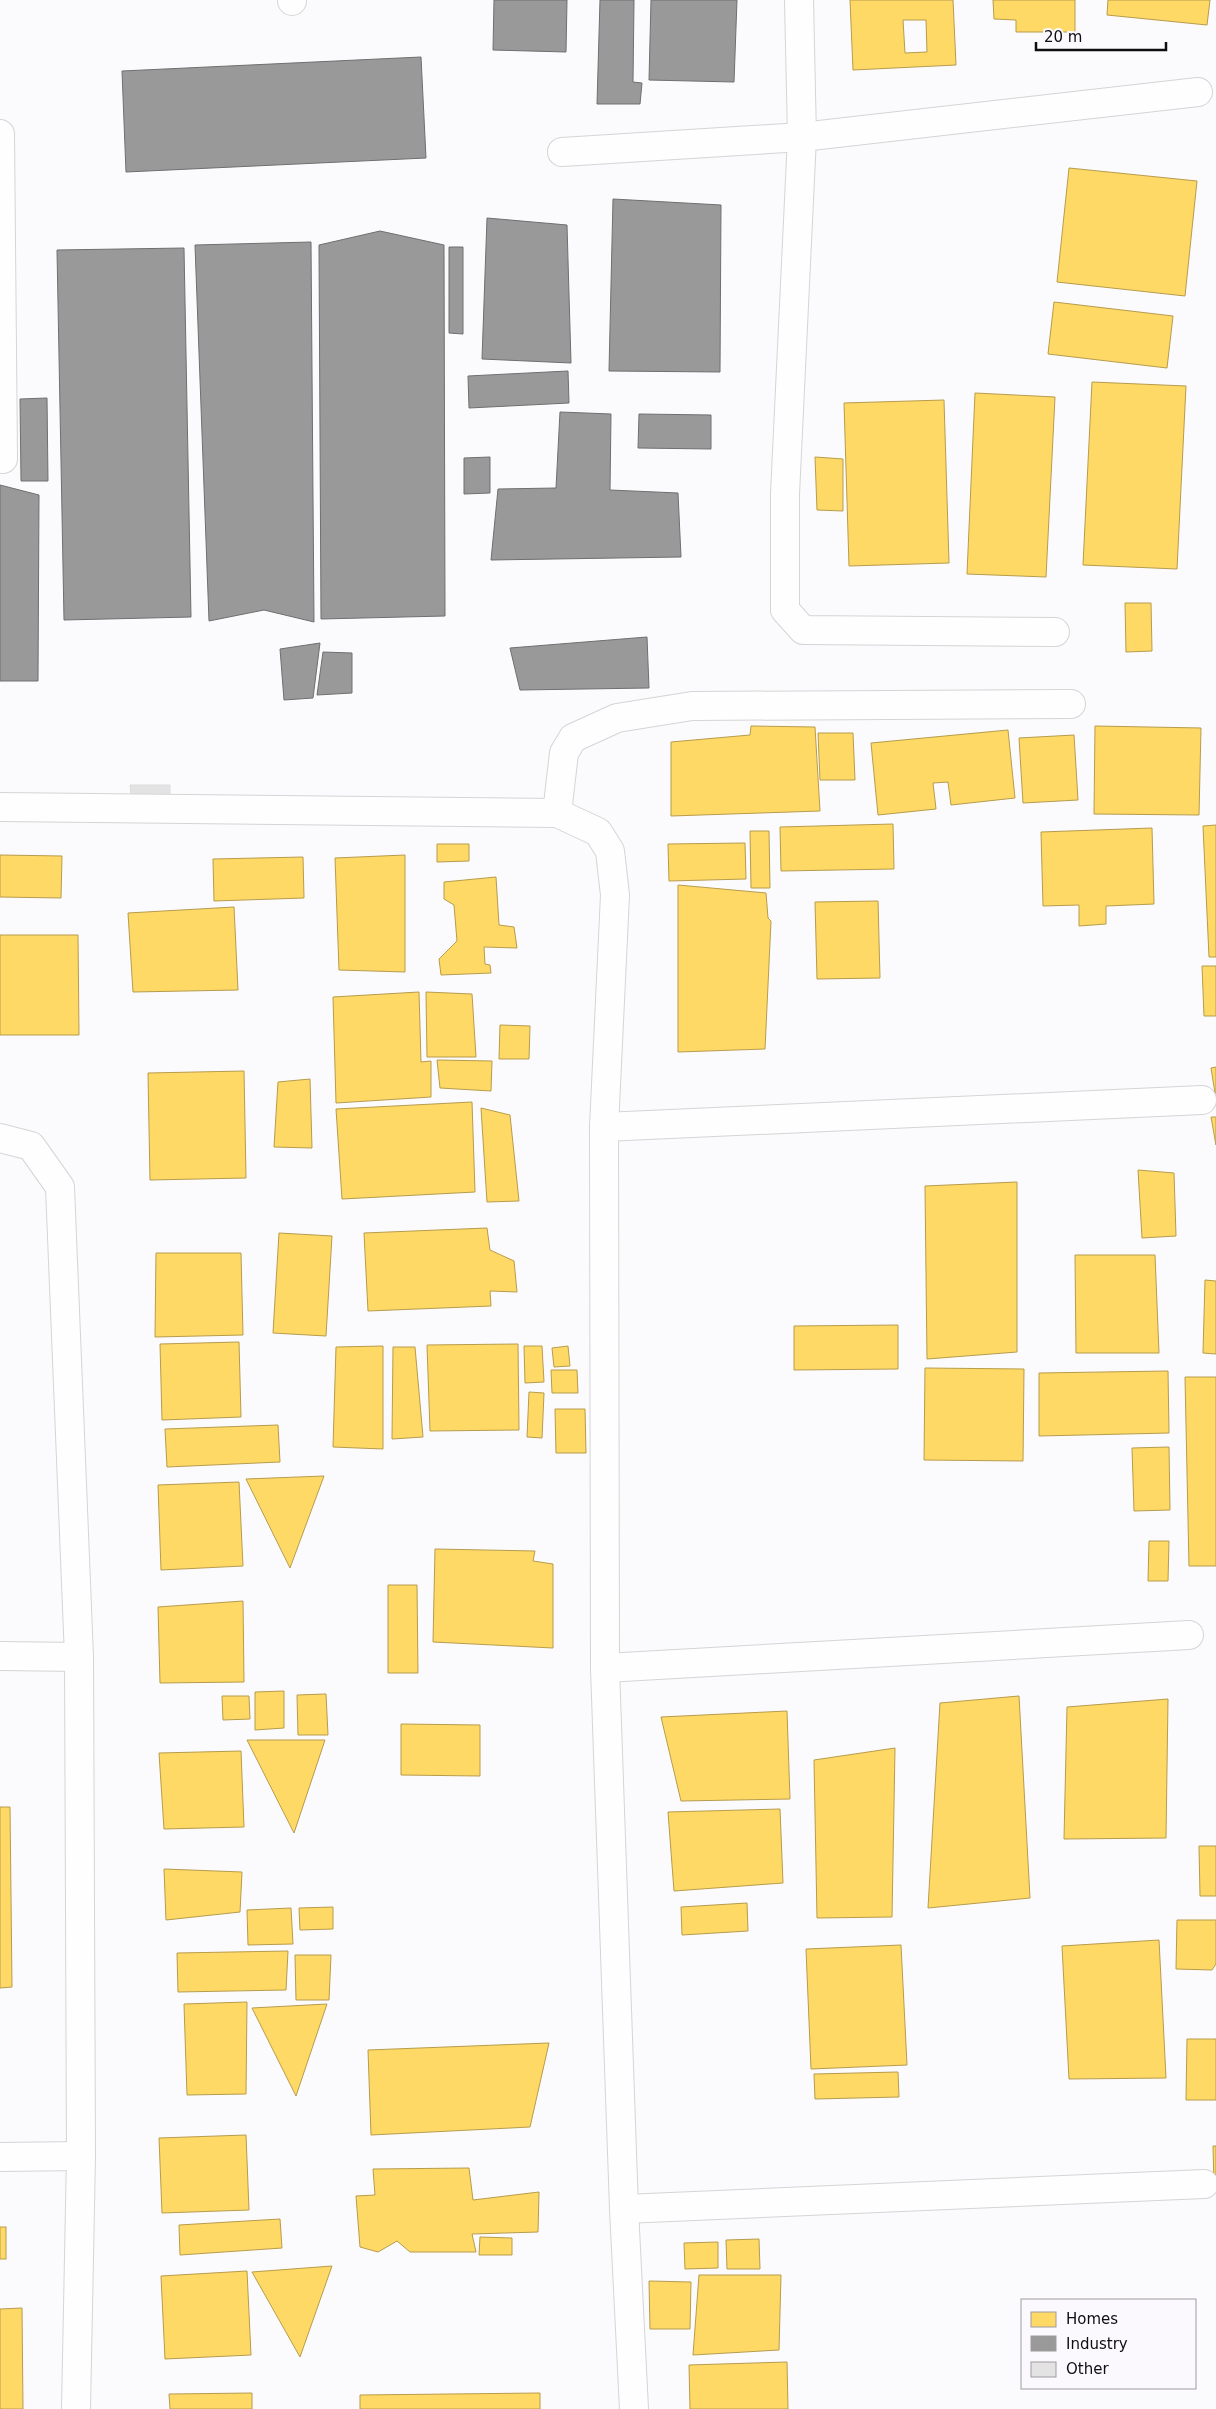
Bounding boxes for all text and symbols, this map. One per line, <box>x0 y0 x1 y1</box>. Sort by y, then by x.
scale bar <box>1036 20 1166 52</box>
text: 20 m <box>1044 28 1082 46</box>
legend <box>1021 2299 1196 2389</box>
text: Homes <box>1066 2310 1118 2328</box>
text: Industry <box>1066 2335 1128 2353</box>
text: Other <box>1066 2360 1109 2378</box>

